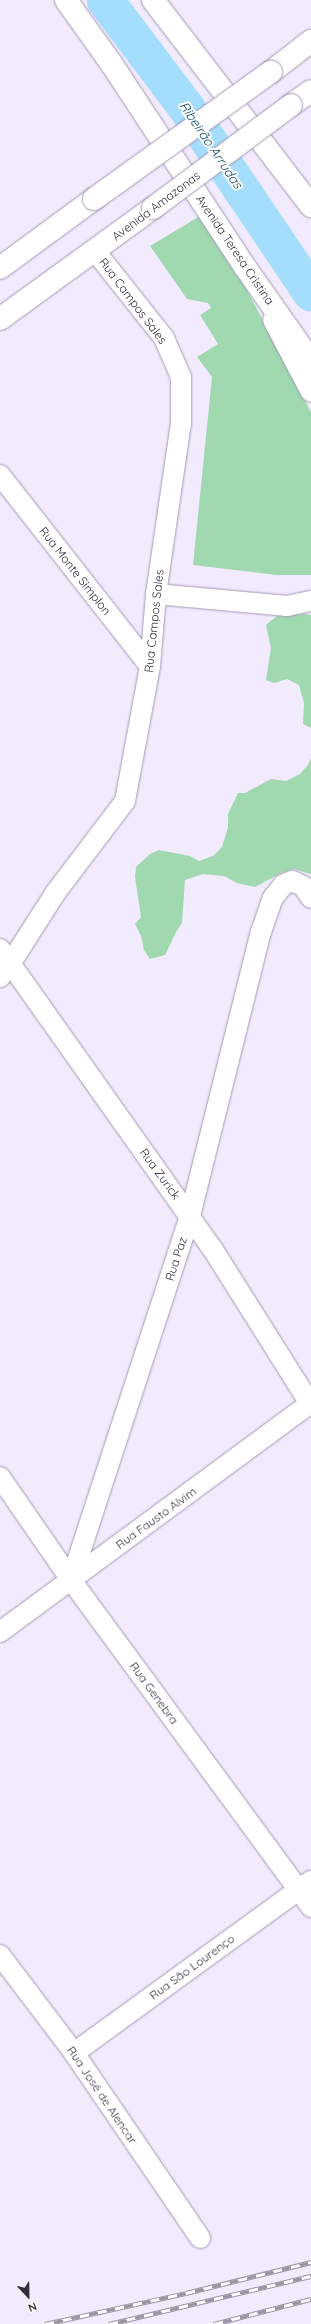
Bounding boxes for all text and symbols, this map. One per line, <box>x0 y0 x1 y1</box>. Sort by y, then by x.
water label: Ribeirão Arrudas <box>176 99 246 191</box>
street label: Avenida Amazonas <box>109 168 203 244</box>
street label: Avenida Teresa Cristina <box>193 192 277 308</box>
street label: Rua Campos Sales <box>96 255 170 347</box>
street label: Rua Monte Simplon <box>36 524 114 618</box>
street label: Rua Campos Sales <box>141 569 167 673</box>
street label: Rua Zurick <box>137 1146 183 1202</box>
street label: Rua Paz <box>162 1235 190 1283</box>
street label: Rua Fausto Alvim <box>113 1484 199 1552</box>
street label: Rua Genebra <box>127 1659 181 1727</box>
street label: Rua São Lourenço <box>147 1931 237 2003</box>
street label: Rua José de Alencar <box>64 2043 140 2147</box>
north arrow <box>8 2276 48 2316</box>
text: N <box>26 2299 39 2315</box>

